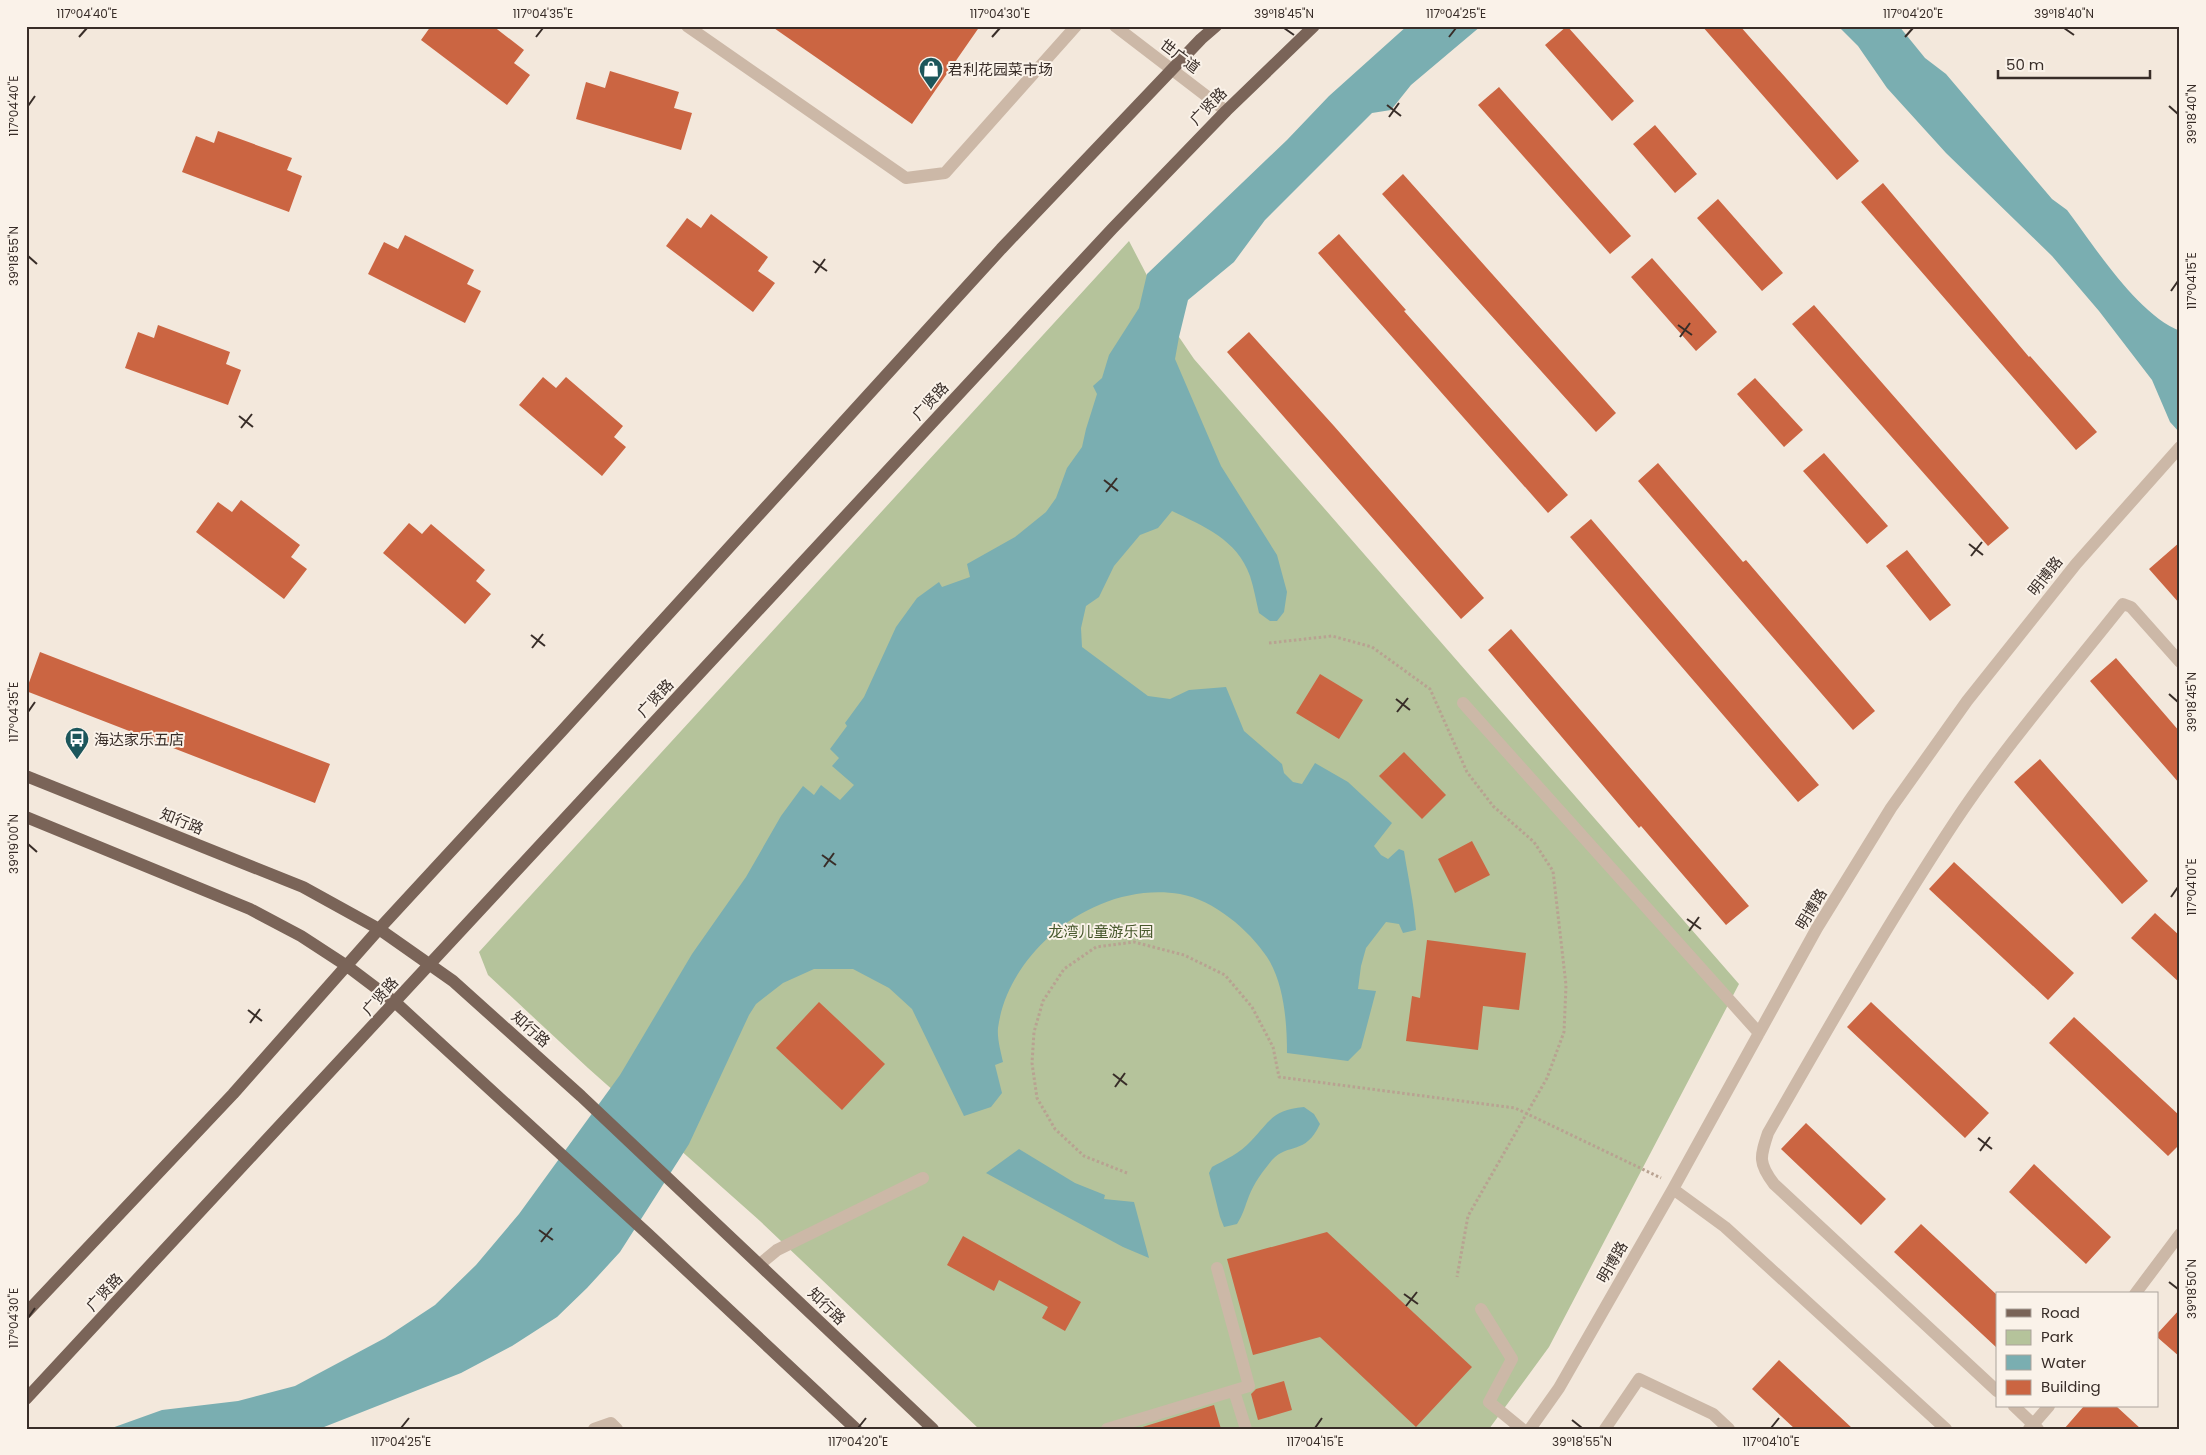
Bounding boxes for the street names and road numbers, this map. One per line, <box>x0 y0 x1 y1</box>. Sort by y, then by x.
street label: 世广道 <box>1156 34 1204 78</box>
street label: 广贤路 <box>1185 83 1231 129</box>
street label: 广贤路 <box>907 377 953 425</box>
street label: 明博路 <box>2023 552 2067 600</box>
street label: 广贤路 <box>632 674 678 722</box>
street label: 知行路 <box>157 803 207 839</box>
street label: 明博路 <box>1790 884 1832 934</box>
street label: 广贤路 <box>357 972 403 1020</box>
street label: 知行路 <box>507 1006 555 1052</box>
street label: 明博路 <box>1592 1237 1632 1287</box>
street label: 广贤路 <box>81 1268 127 1316</box>
street label: 知行路 <box>804 1283 850 1329</box>

